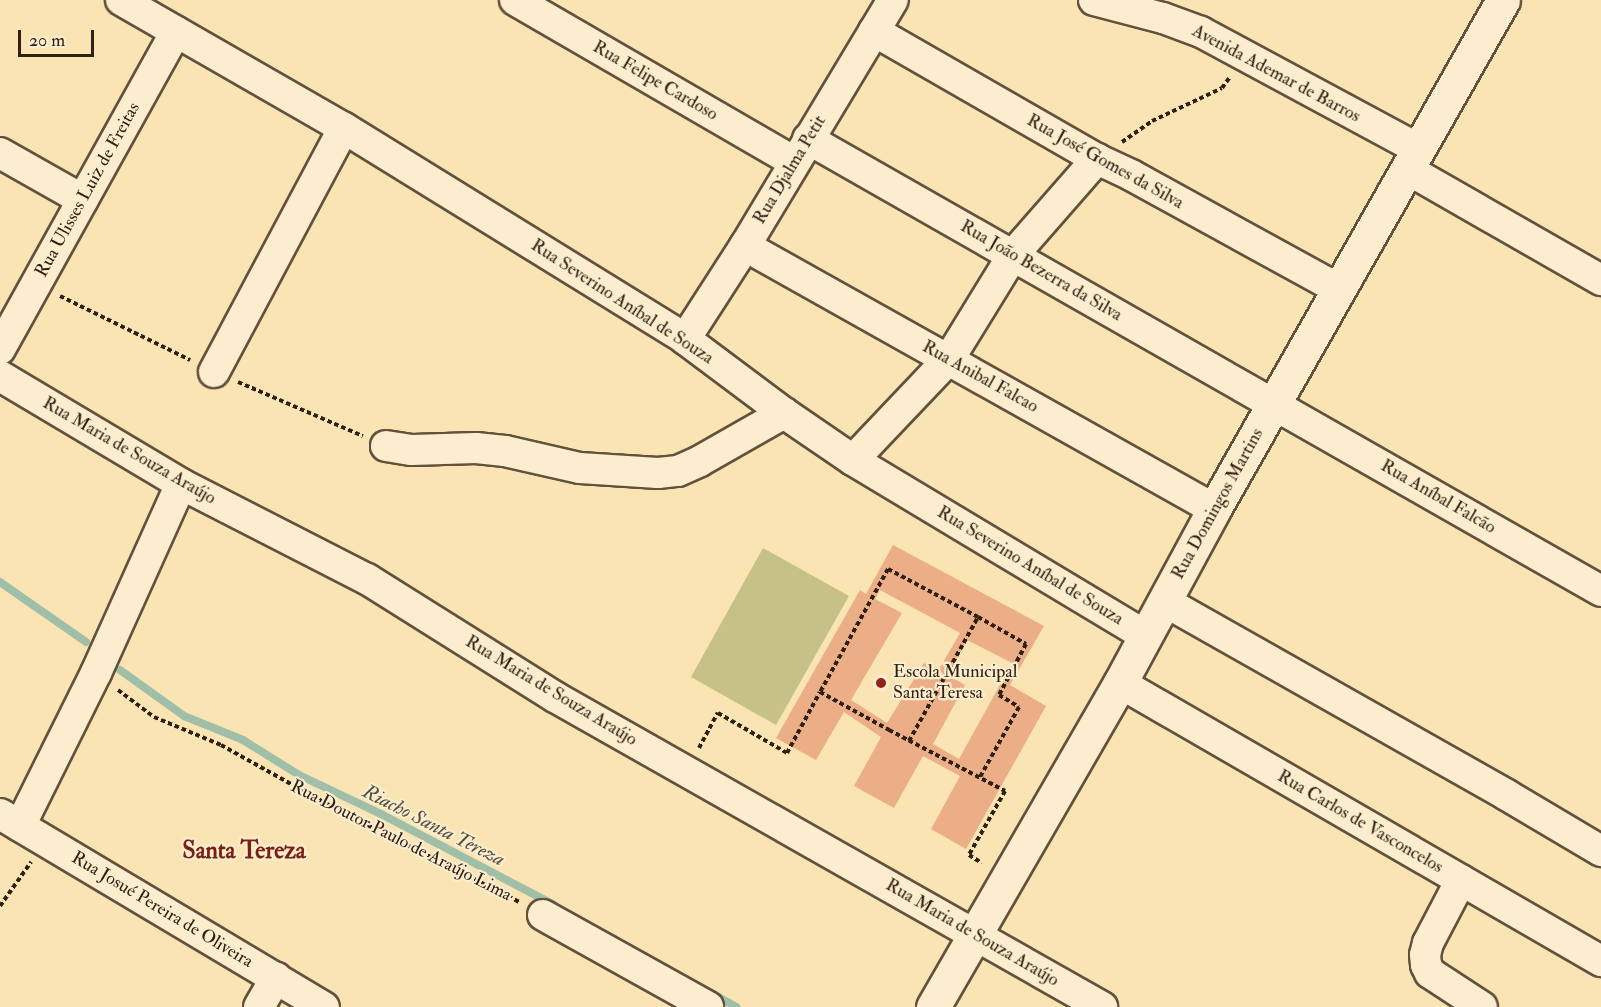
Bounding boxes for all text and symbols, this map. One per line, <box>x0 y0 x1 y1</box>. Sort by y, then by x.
scale bar <box>21 18 98 56</box>
street label: Avenida Ademar de Barros <box>1188 20 1364 128</box>
text: 20 m <box>29 29 65 52</box>
street label: Rua Felipe Cardoso <box>589 36 721 126</box>
street label: Rua Ulisses Luiz de Freitas <box>31 99 145 281</box>
street label: Rua José Gomes da Silva <box>1023 110 1187 214</box>
street label: Rua Djalma Petit <box>749 112 831 228</box>
street label: Rua João Bezerra da Silva <box>956 216 1126 326</box>
street label: Rua Severino Aníbal de Souza <box>527 235 717 369</box>
street label: Rua Anibal Falcao <box>918 336 1042 418</box>
street label: Rua Maria de Souza Araújo <box>39 393 219 509</box>
street label: Rua Domingos Martins <box>1167 425 1269 583</box>
street label: Rua Aníbal Falcão <box>1377 455 1499 539</box>
street label: Rua Severino Aníbal de Souza <box>933 502 1127 630</box>
street label: Rua Maria de Souza Araújo <box>461 631 641 751</box>
place label: Escola Municipal Santa Teresa <box>893 662 1017 704</box>
marker: Escola Municipal Santa Teresa <box>874 676 888 690</box>
street label: Rua Carlos de Vasconcelos <box>1273 766 1447 878</box>
street label: Rua Doutor Paulo de Araújo Lima <box>287 776 515 906</box>
water label: Riacho Santa Tereza <box>359 779 509 871</box>
district label: Santa Tereza <box>182 837 306 865</box>
street label: Rua Josué Pereira de Oliveira <box>67 847 257 973</box>
street label: Rua Maria de Souza Araújo <box>882 875 1062 991</box>

